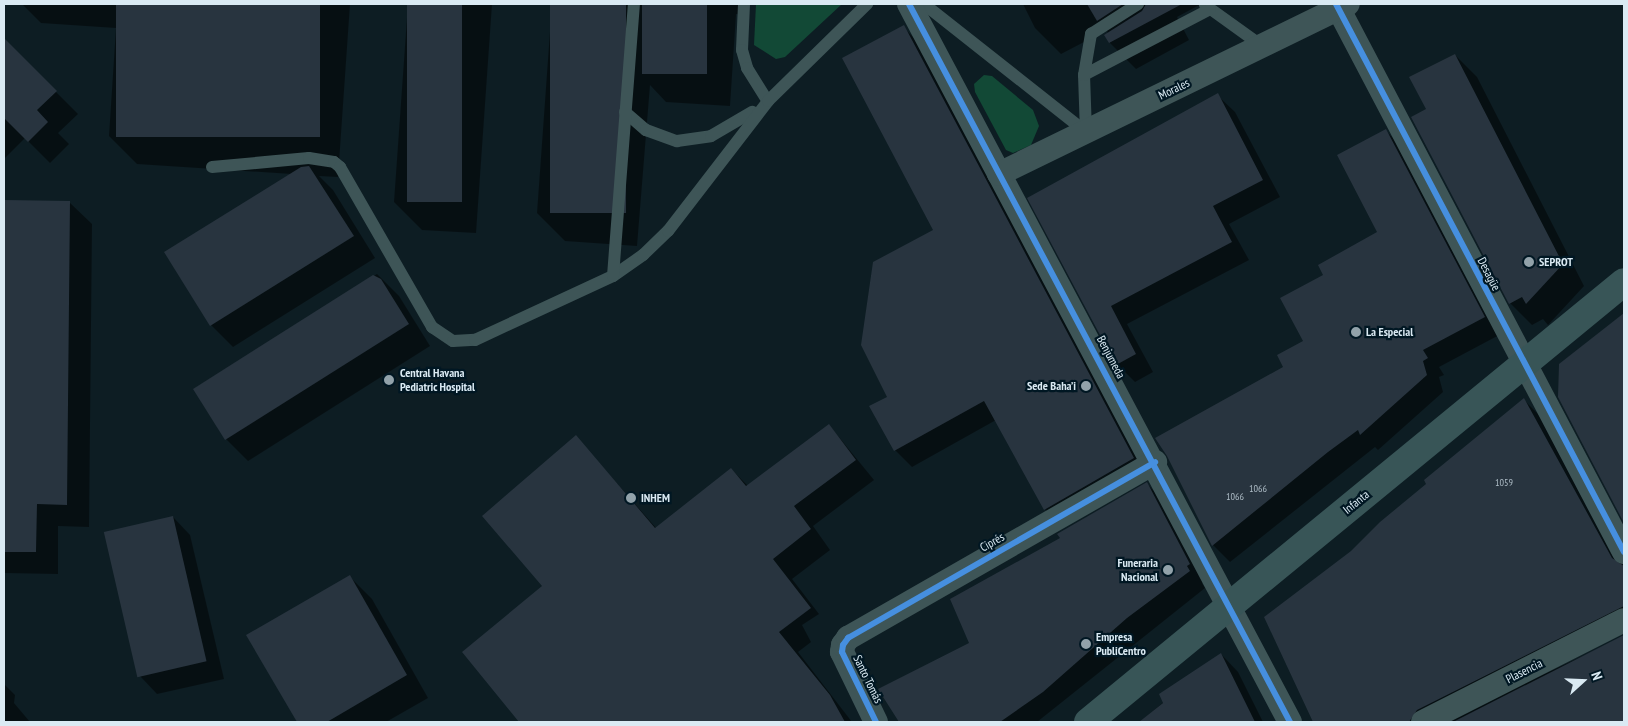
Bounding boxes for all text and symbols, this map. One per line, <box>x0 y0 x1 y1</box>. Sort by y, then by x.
street label: Morales <box>1156 75 1192 103</box>
street label: Desagüe <box>1475 255 1503 293</box>
place label: SEPROT <box>1539 255 1573 269</box>
marker: SEPROT <box>1523 256 1535 268</box>
place label: La Especial <box>1366 325 1413 339</box>
marker: La Especial <box>1350 326 1362 338</box>
street label: Benjumeda <box>1094 333 1128 381</box>
place label: Central Havana Pediatric Hospital <box>400 366 475 394</box>
marker: Central Havana Pediatric Hospital <box>382 373 396 387</box>
place label: Sede Baha’i <box>1027 379 1076 393</box>
marker: Sede Baha’i <box>1080 380 1092 392</box>
house number: 1059 <box>1495 477 1513 489</box>
house number: 1066 <box>1249 483 1267 495</box>
street label: Infanta <box>1340 487 1372 517</box>
place label: INHEM <box>641 491 670 505</box>
house number: 1066 <box>1226 491 1244 503</box>
marker: INHEM <box>625 492 637 504</box>
street label: Ciprés <box>977 529 1007 555</box>
place label: Funeraria Nacional <box>1117 556 1158 584</box>
marker: Funeraria Nacional <box>1162 564 1174 576</box>
place label: Empresa PubliCentro <box>1096 630 1146 658</box>
marker: Empresa PubliCentro <box>1080 638 1092 650</box>
street label: Santo Tomás <box>850 652 886 706</box>
street label: Plasencia <box>1503 656 1545 686</box>
north arrow <box>1558 656 1608 706</box>
text: N <box>1587 669 1607 683</box>

